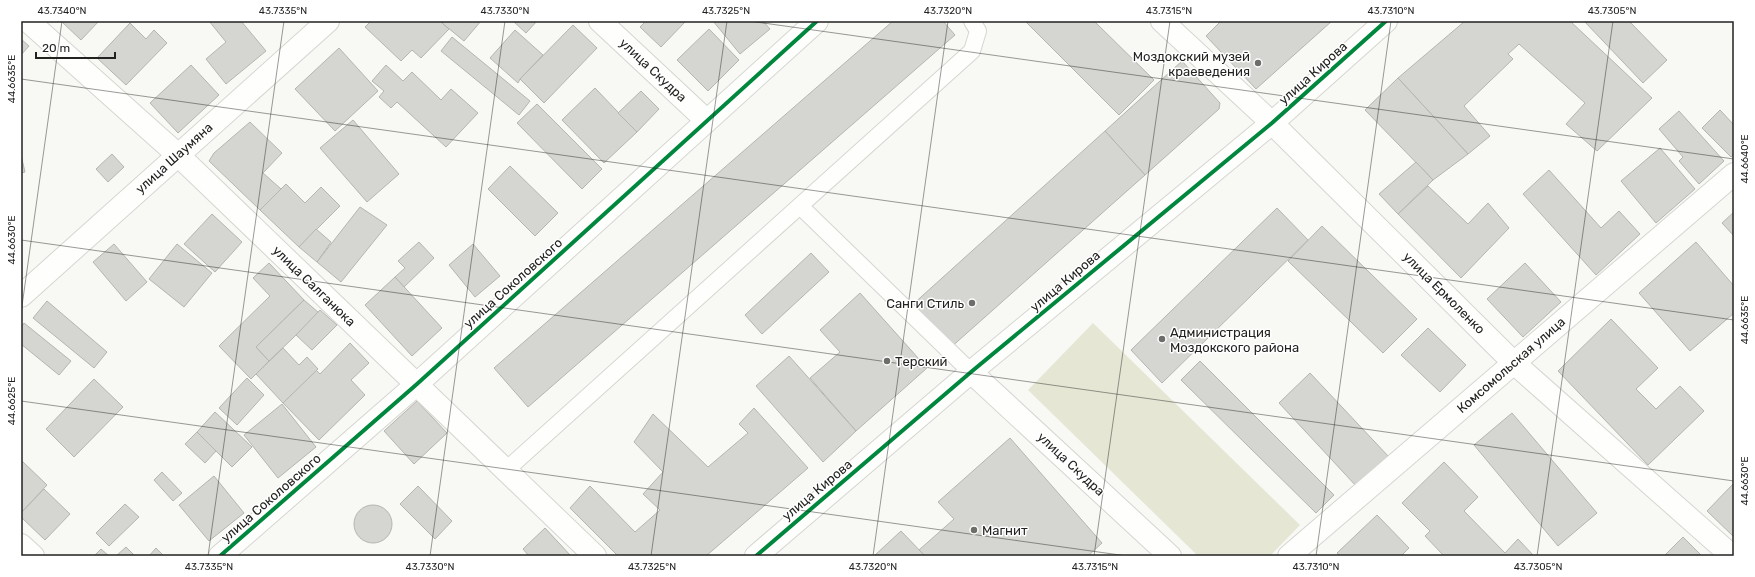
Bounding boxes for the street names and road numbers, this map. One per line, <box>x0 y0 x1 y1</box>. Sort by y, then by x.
street label: улица Скудра <box>616 35 690 105</box>
street label: улица Кирова <box>1276 38 1350 108</box>
street label: улица Шаумяна <box>132 120 216 196</box>
street label: улица Соколовского <box>461 235 565 331</box>
street label: улица Салганюка <box>270 243 358 329</box>
street label: улица Кирова <box>1027 247 1103 315</box>
street label: улица Ермоленко <box>1400 249 1488 337</box>
street label: Комсомольская улица <box>1454 314 1568 416</box>
street label: улица Скудра <box>1034 429 1108 499</box>
street label: улица Соколовского <box>218 451 324 545</box>
street label: улица Кирова <box>779 456 855 524</box>

